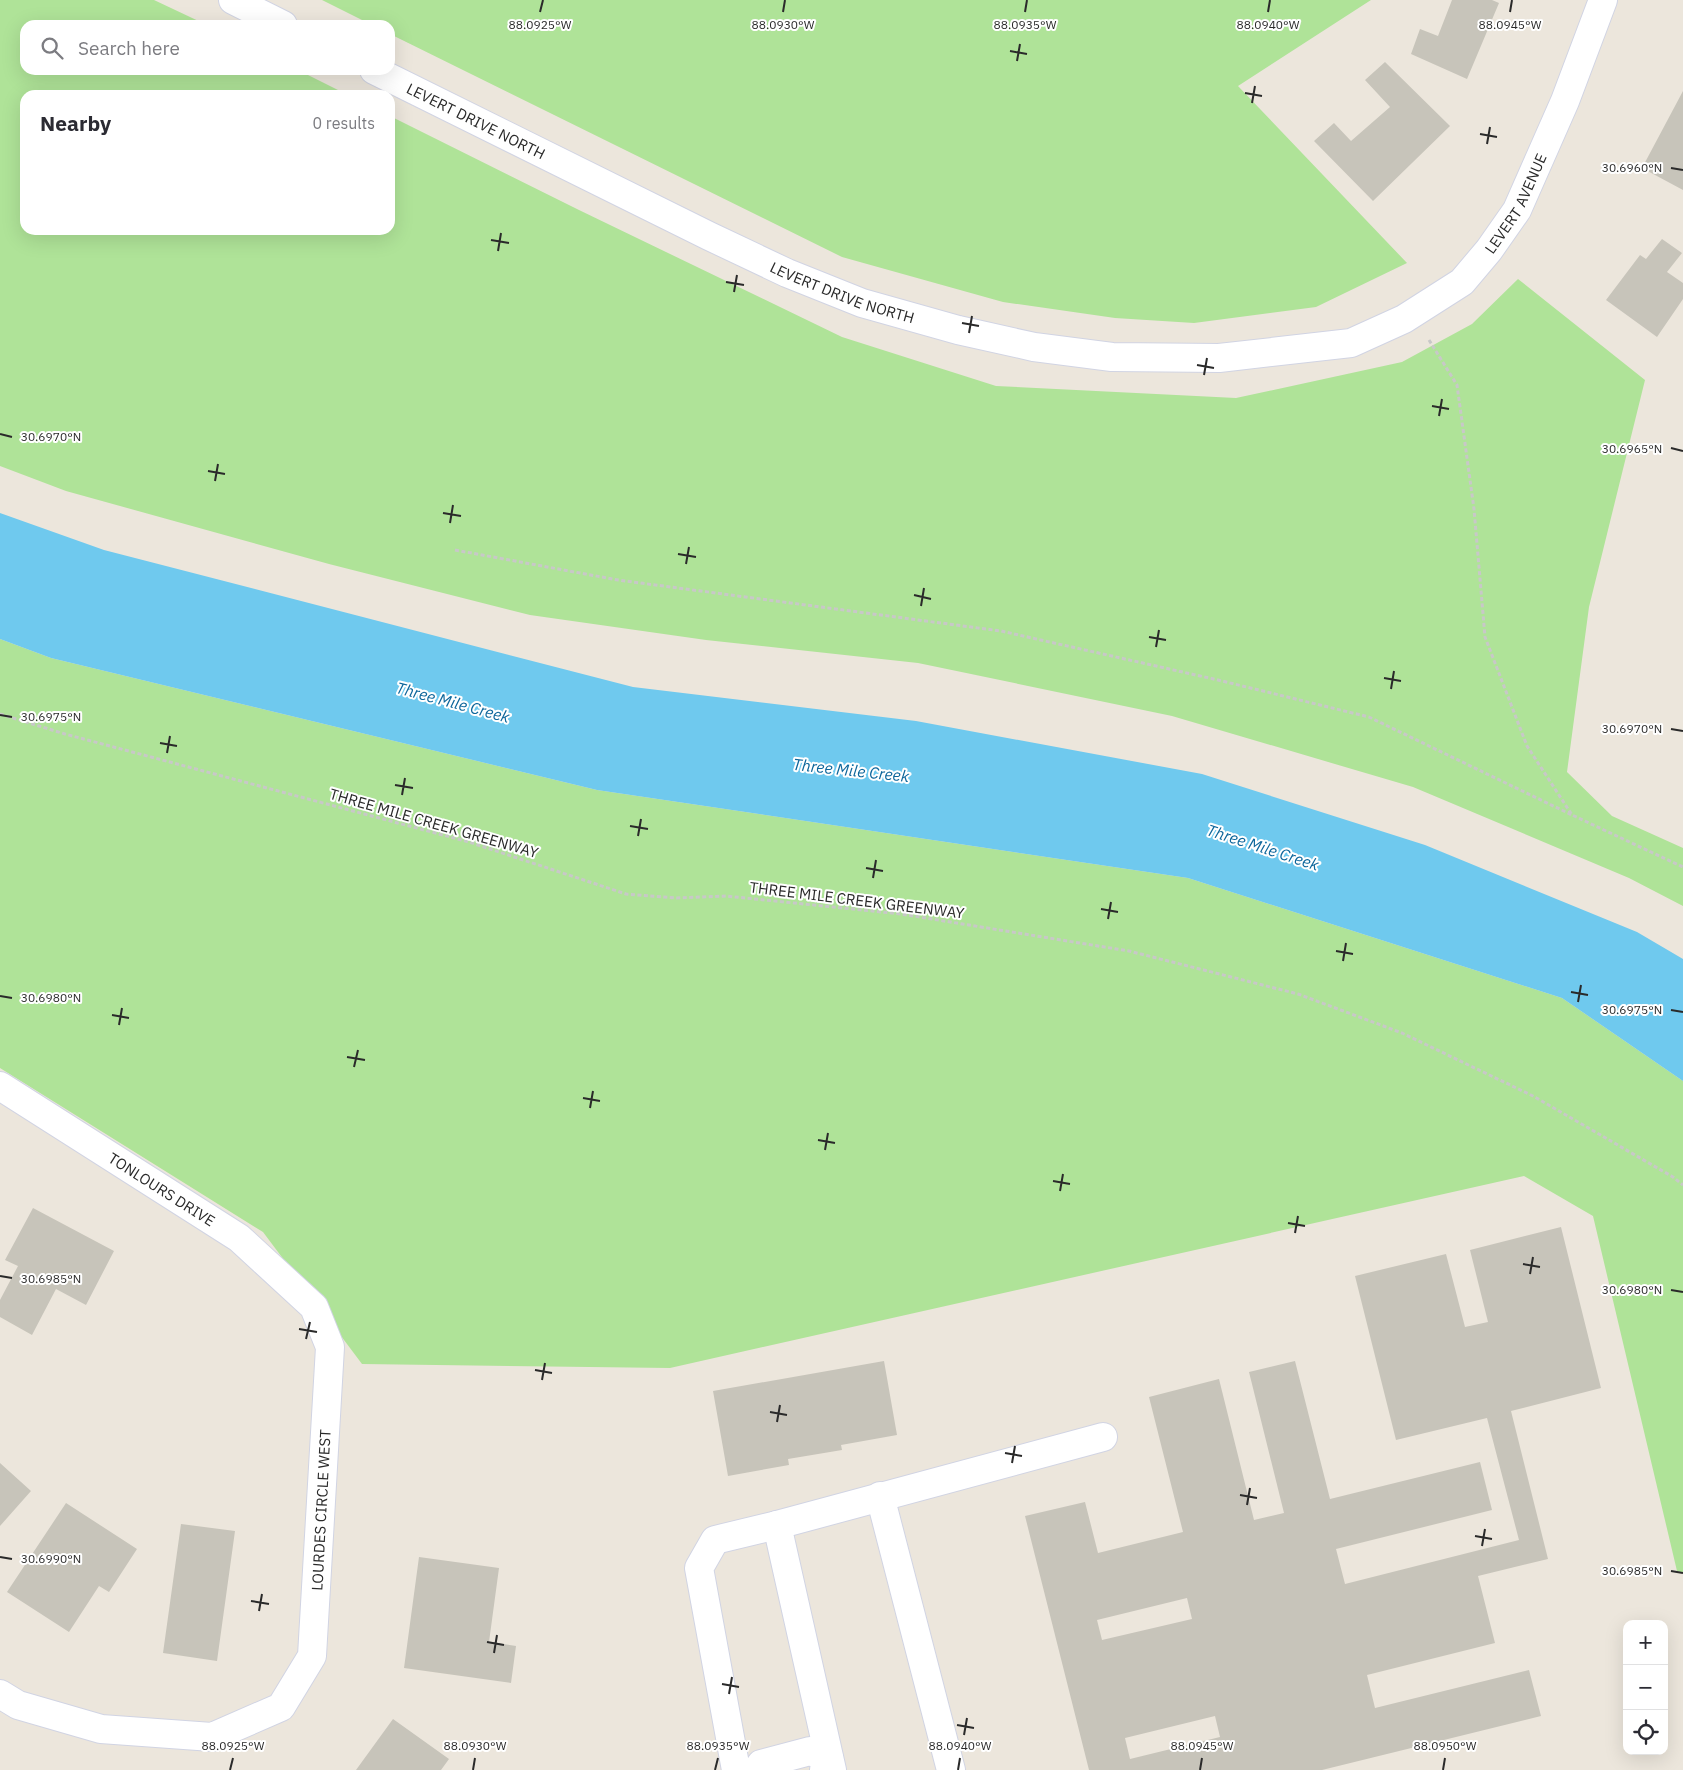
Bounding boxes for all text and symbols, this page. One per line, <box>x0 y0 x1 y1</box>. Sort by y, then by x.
text: 88.0925°W <box>509 17 572 32</box>
text: 88.0930°W <box>752 17 815 32</box>
text: 88.0935°W <box>994 17 1057 32</box>
text: 88.0940°W <box>1237 17 1300 32</box>
text: 88.0945°W <box>1479 17 1542 32</box>
search box <box>20 20 395 75</box>
icon: search <box>38 34 66 62</box>
text: Search here <box>78 36 180 60</box>
street label: LEVERT DRIVE NORTH <box>404 78 549 163</box>
text: Nearby <box>40 109 111 137</box>
text: 0 results <box>312 113 375 133</box>
street label: LEVERT AVENUE <box>1480 150 1550 257</box>
text: 30.6960°N <box>1602 160 1662 175</box>
street label: LEVERT DRIVE NORTH <box>767 257 917 327</box>
text: 30.6970°N <box>21 429 81 444</box>
text: 30.6965°N <box>1602 441 1662 456</box>
water label: Three Mile Creek <box>394 677 513 727</box>
text: 30.6975°N <box>21 709 81 724</box>
text: 30.6970°N <box>1602 721 1662 736</box>
water label: Three Mile Creek <box>792 754 911 786</box>
street label: THREE MILE CREEK GREENWAY <box>327 784 541 862</box>
water label: Three Mile Creek <box>1204 819 1322 875</box>
street label: THREE MILE CREEK GREENWAY <box>748 877 966 923</box>
text: 30.6980°N <box>21 990 81 1005</box>
text: 30.6975°N <box>1602 1002 1662 1017</box>
street label: TONLOURS DRIVE <box>105 1148 219 1230</box>
text: 30.6985°N <box>21 1271 81 1286</box>
text: 30.6980°N <box>1602 1282 1662 1297</box>
street label: LOURDES CIRCLE WEST <box>307 1428 335 1591</box>
text: 30.6990°N <box>21 1551 81 1566</box>
text: 30.6985°N <box>1602 1563 1662 1578</box>
map controls <box>1623 1620 1668 1755</box>
button: + <box>1623 1620 1668 1665</box>
button: − <box>1623 1665 1668 1710</box>
button: locate <box>1623 1710 1668 1755</box>
text: 88.0925°W <box>202 1738 265 1753</box>
text: 88.0930°W <box>444 1738 507 1753</box>
text: 88.0935°W <box>687 1738 750 1753</box>
text: 88.0940°W <box>929 1738 992 1753</box>
text: 88.0945°W <box>1171 1738 1234 1753</box>
text: 88.0950°W <box>1414 1738 1477 1753</box>

